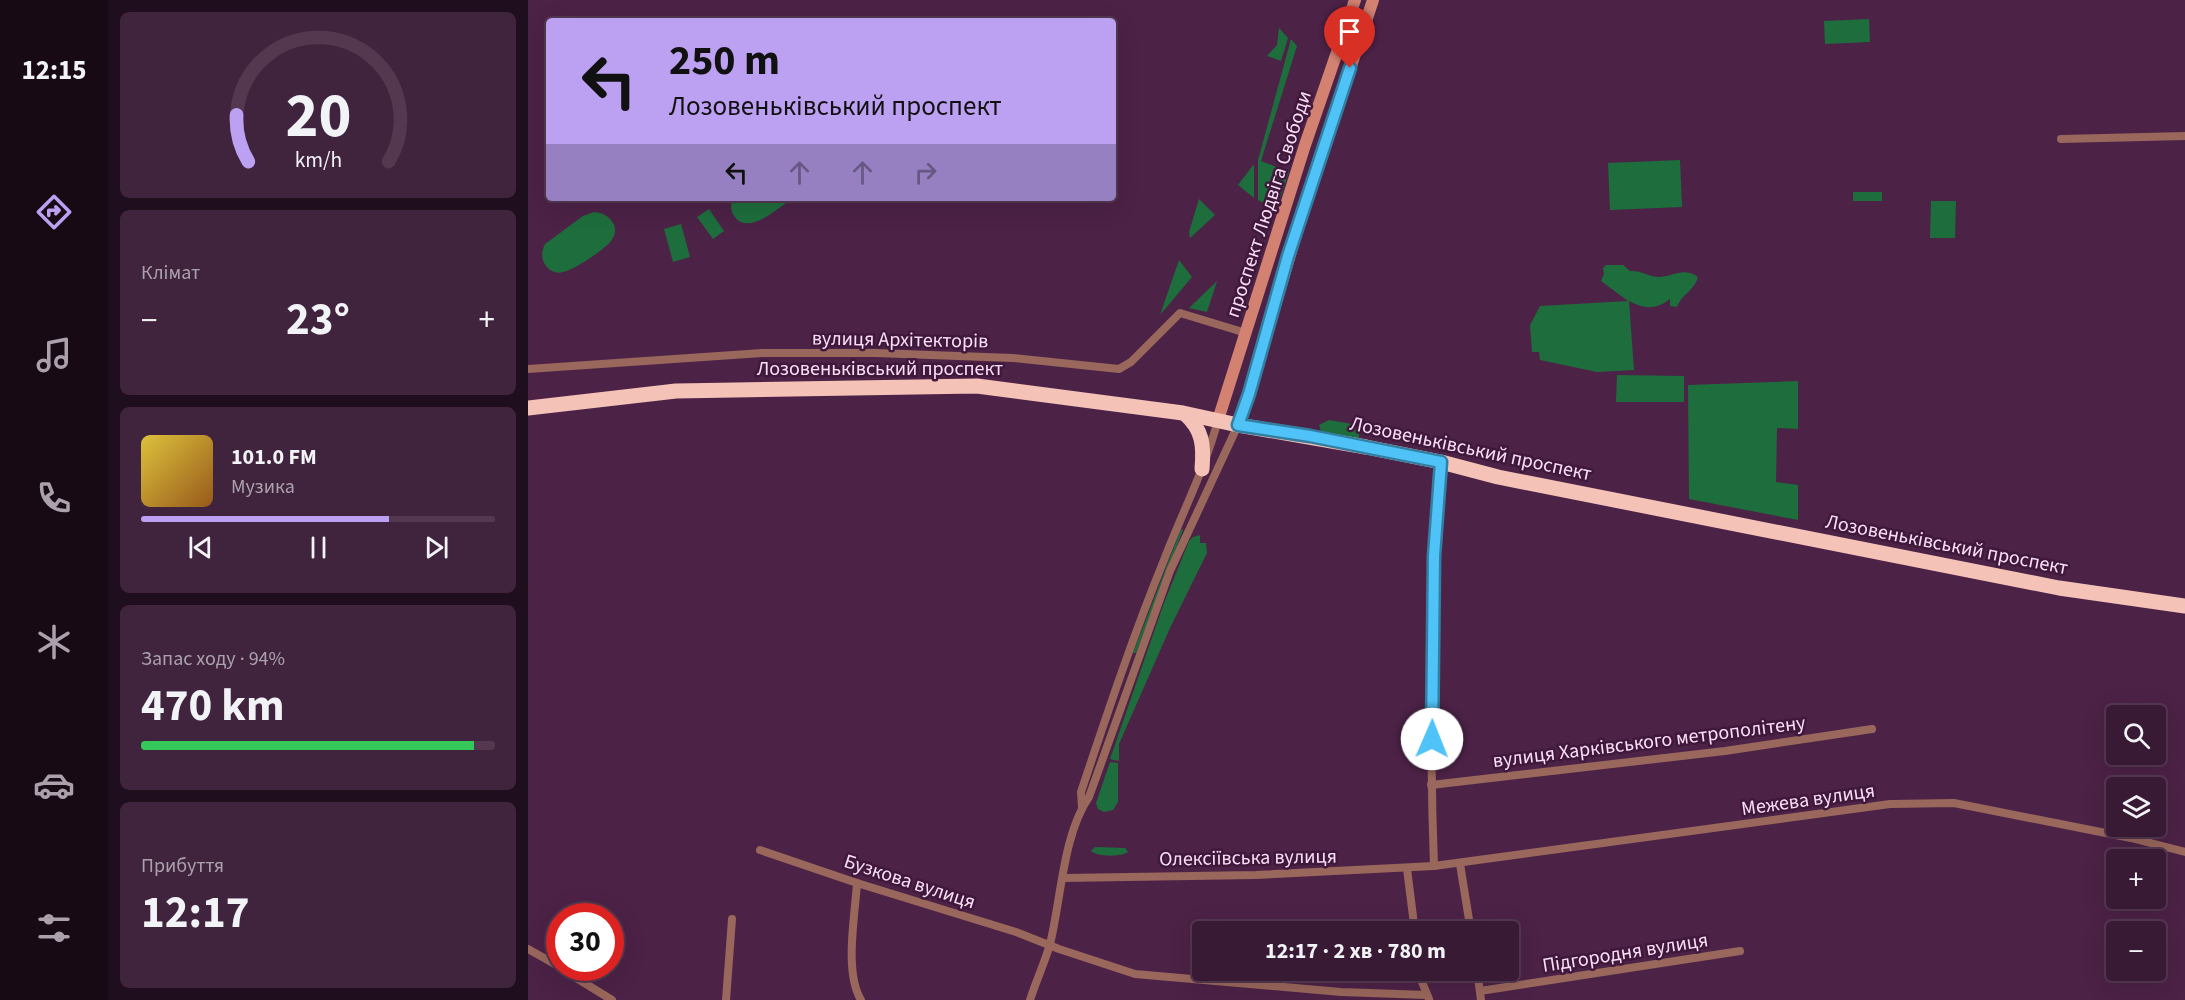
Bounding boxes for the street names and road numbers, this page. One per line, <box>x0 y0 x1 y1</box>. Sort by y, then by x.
street label: проспект Людвіга Свободи <box>1219 87 1319 321</box>
street label: вулиця Архітекторів <box>812 324 988 356</box>
street label: Лозовеньківський проспект <box>757 355 1003 383</box>
street label: Лозовеньківський проспект <box>1347 410 1594 488</box>
street label: Лозовеньківський проспект <box>1823 508 2070 582</box>
street label: вулиця Харківського метрополітену <box>1491 709 1808 775</box>
street label: Межева вулиця <box>1740 777 1877 823</box>
street label: Олексіївська вулиця <box>1159 842 1337 874</box>
street label: Бузкова вулиця <box>840 847 979 916</box>
street label: Підгородня вулиця <box>1540 926 1710 980</box>

